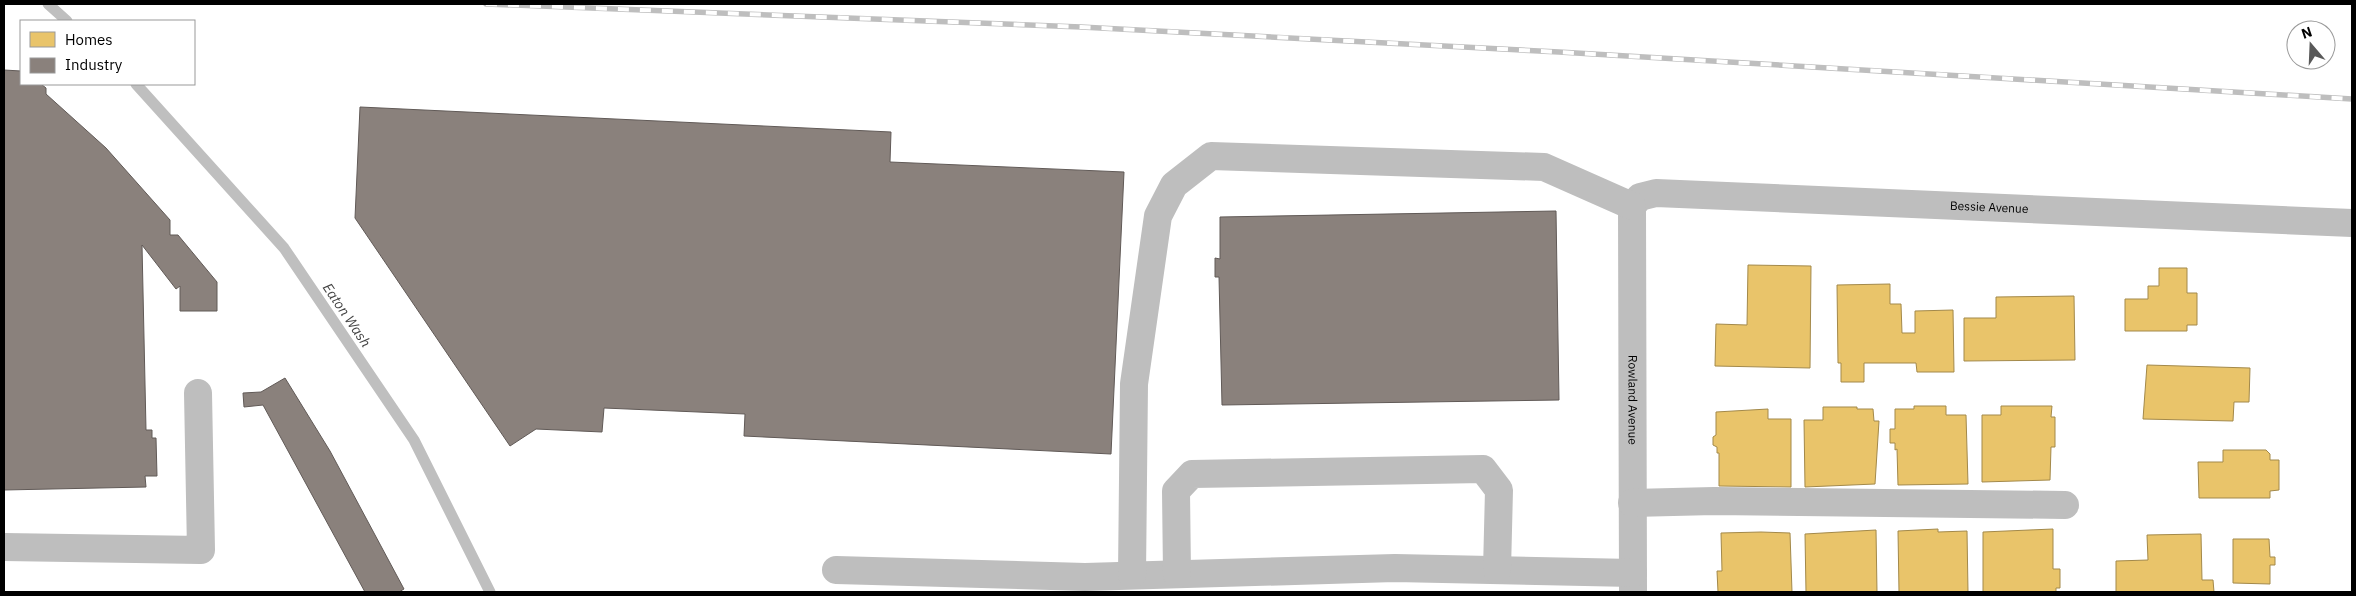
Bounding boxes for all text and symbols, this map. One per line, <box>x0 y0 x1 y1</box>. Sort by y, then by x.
legend <box>20 20 195 85</box>
north arrow <box>2286 20 2336 70</box>
text: N <box>2299 23 2314 43</box>
text: Homes <box>65 30 113 49</box>
text: Industry <box>65 55 123 74</box>
street label: Bessie Avenue <box>1950 198 2029 216</box>
water label: Eaton Wash <box>319 279 375 351</box>
street label: Rowland Avenue <box>1625 355 1641 445</box>

